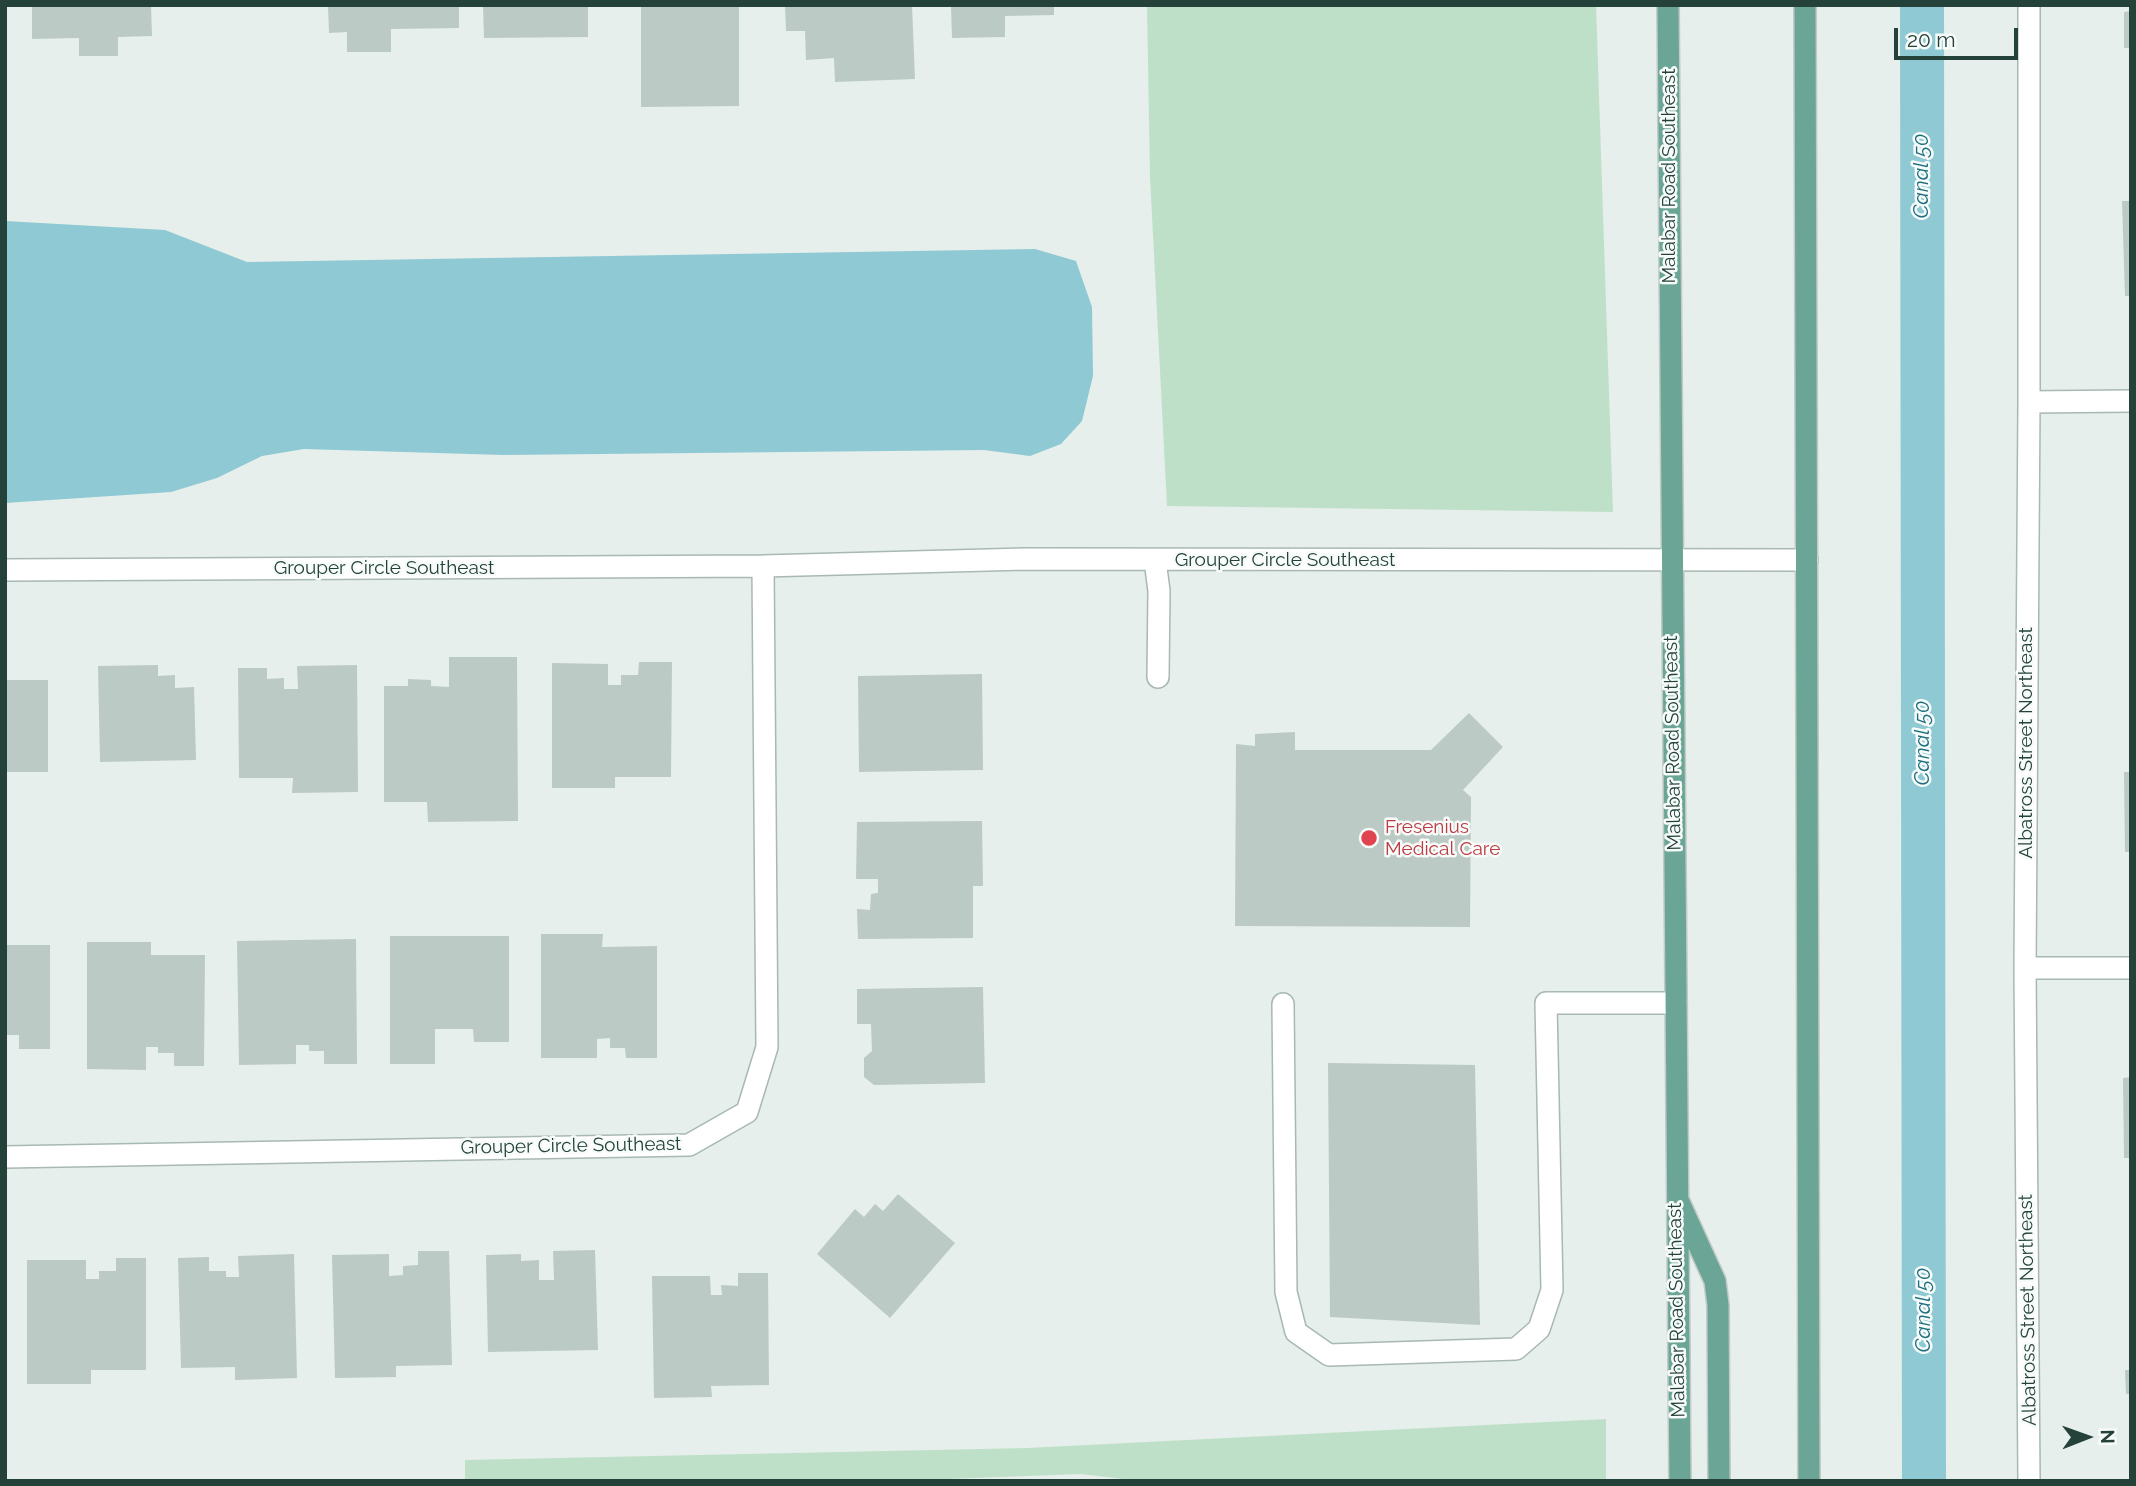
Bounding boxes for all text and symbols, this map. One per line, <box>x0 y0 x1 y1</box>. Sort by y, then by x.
scale bar <box>1898 14 2022 58</box>
text: 20 m <box>1907 27 1955 52</box>
street label: Malabar Road Southeast <box>1658 68 1680 284</box>
water label: Canal 50 <box>1909 134 1935 218</box>
street label: Grouper Circle Southeast <box>1175 549 1395 571</box>
street label: Grouper Circle Southeast <box>274 557 494 579</box>
street label: Albatross Street Northeast <box>2015 627 2037 859</box>
street label: Malabar Road Southeast <box>1660 635 1686 851</box>
water label: Canal 50 <box>1910 701 1936 785</box>
place label: Fresenius Medical Care <box>1385 816 1500 860</box>
marker: Fresenius Medical Care <box>1359 828 1379 848</box>
street label: Grouper Circle Southeast <box>460 1133 682 1159</box>
street label: Albatross Street Northeast <box>2015 1194 2041 1426</box>
street label: Malabar Road Southeast <box>1664 1202 1690 1418</box>
water label: Canal 50 <box>1911 1268 1937 1352</box>
north arrow <box>2052 1402 2122 1472</box>
text: N <box>2097 1429 2119 1444</box>

